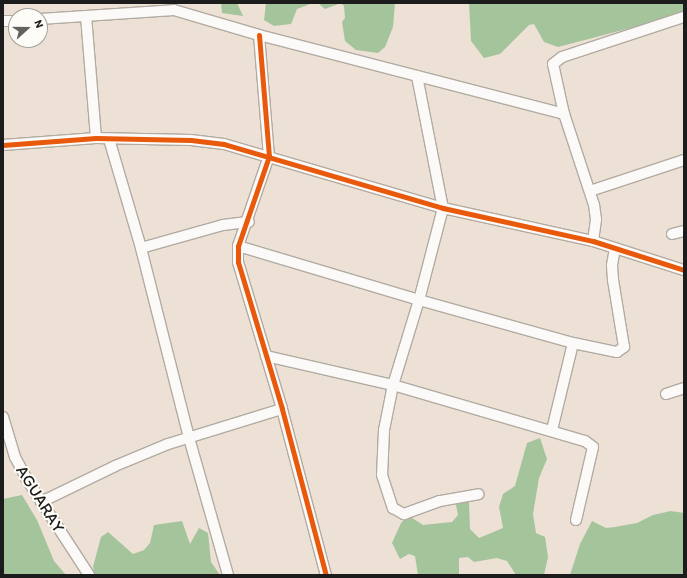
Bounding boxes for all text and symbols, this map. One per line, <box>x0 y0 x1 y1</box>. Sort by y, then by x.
north arrow <box>8 8 48 48</box>
text: N <box>31 18 46 30</box>
street label: AGUARAY <box>11 461 69 537</box>

